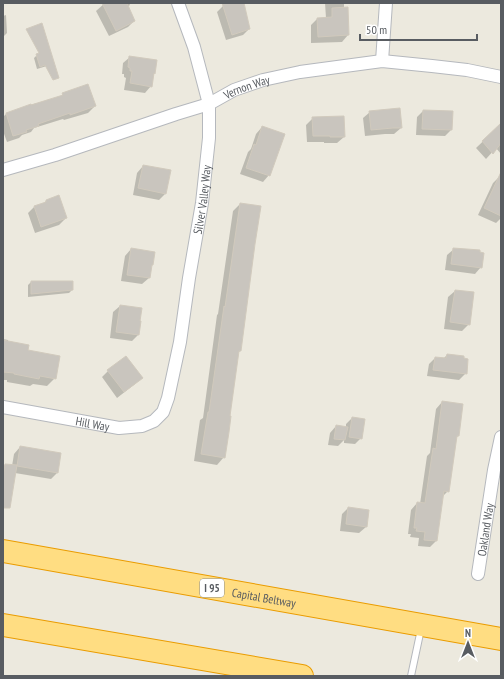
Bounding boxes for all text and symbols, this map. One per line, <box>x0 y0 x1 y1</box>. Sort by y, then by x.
scale bar <box>360 16 477 42</box>
text: 50 m <box>366 22 387 37</box>
street label: Vernon Way <box>220 71 271 102</box>
street label: Silver Valley Way <box>189 164 214 235</box>
street label: Hill Way <box>74 413 111 434</box>
street label: Oakland Way <box>473 501 496 557</box>
road number: I 95 <box>200 579 224 597</box>
street label: Capital Beltway <box>231 584 298 610</box>
north arrow <box>448 623 488 663</box>
text: N <box>465 626 471 640</box>

